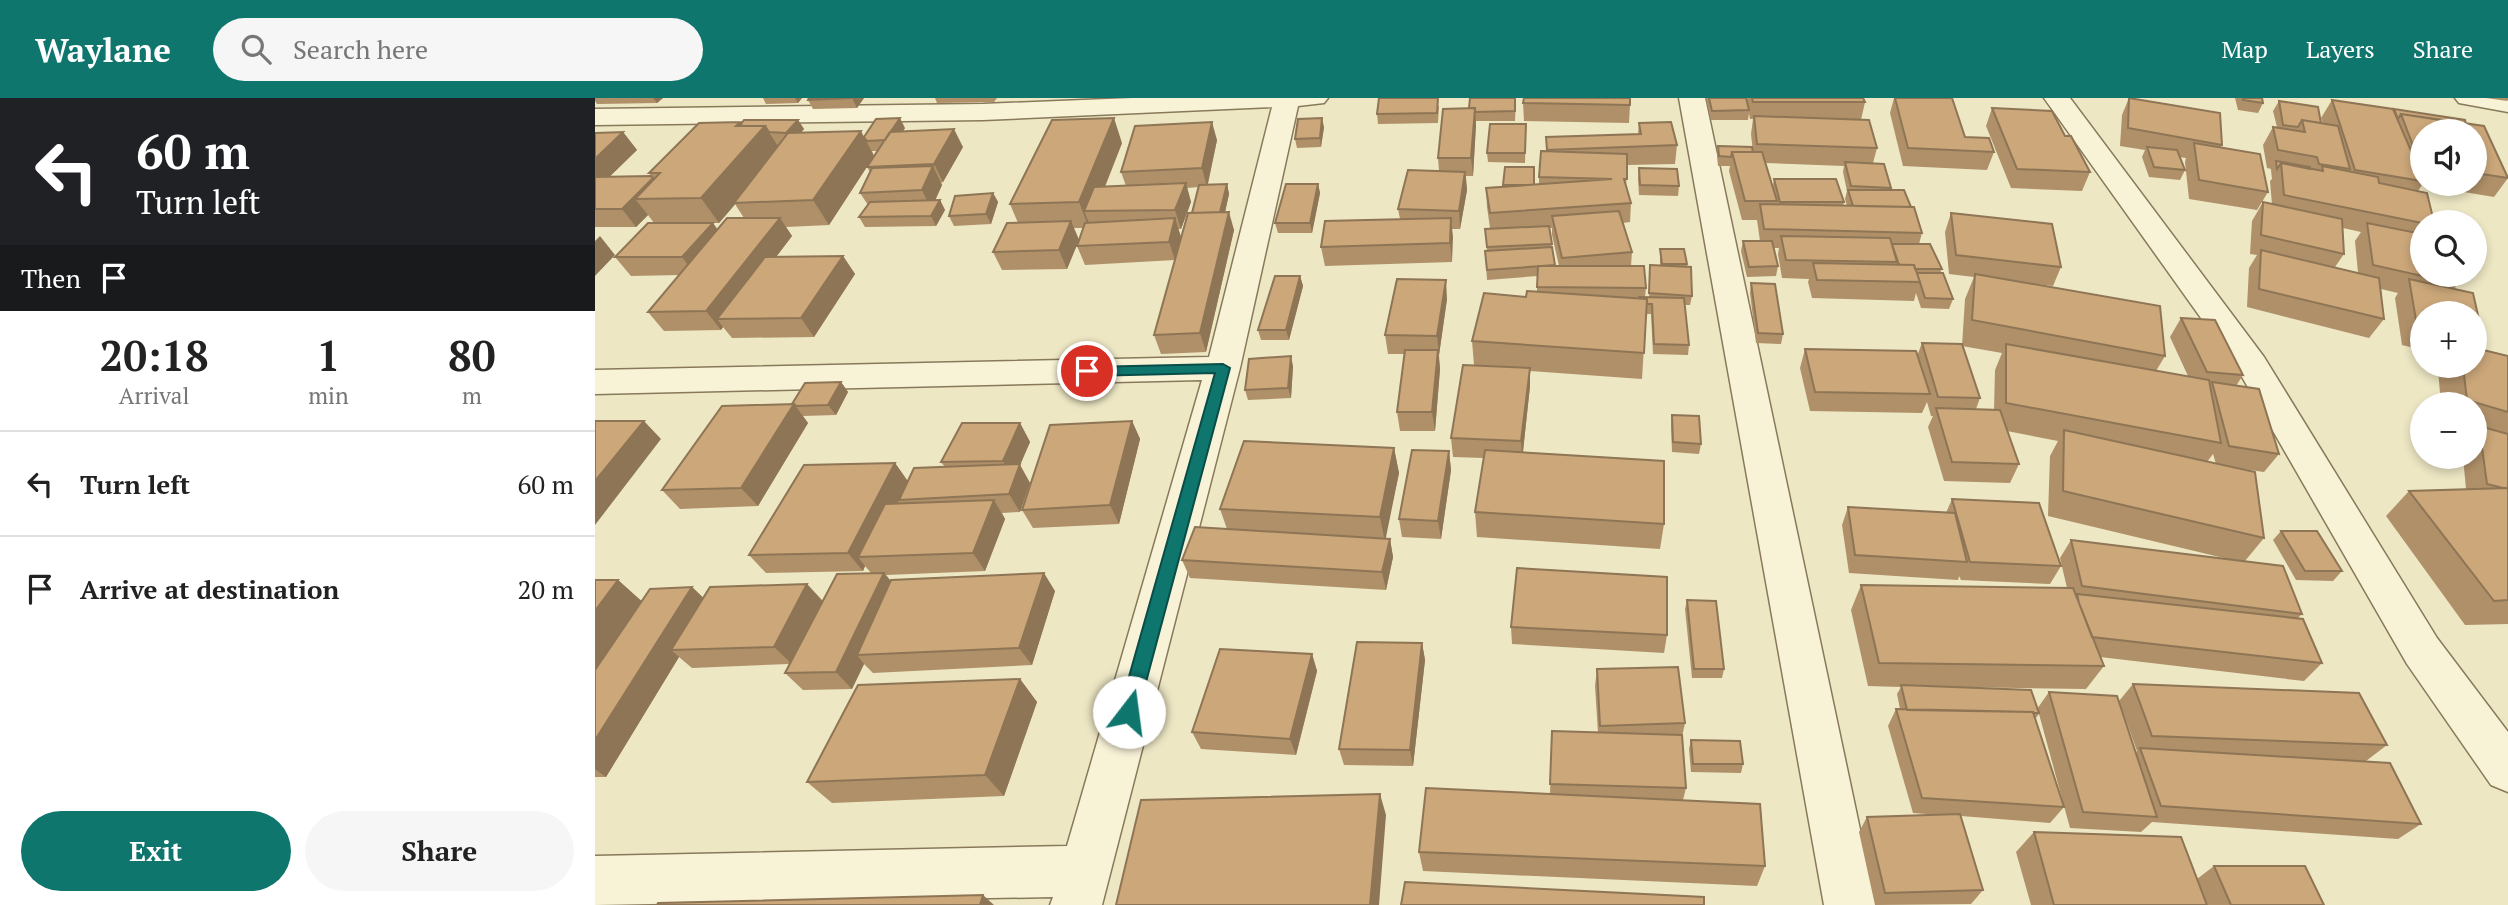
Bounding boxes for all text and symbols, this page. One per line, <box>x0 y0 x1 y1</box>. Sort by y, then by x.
search box <box>213 18 703 81</box>
text: Waylane <box>35 28 171 71</box>
icon: search <box>237 30 275 68</box>
text: Search here <box>293 32 428 66</box>
text: Map <box>2221 33 2268 65</box>
text: Layers <box>2306 33 2375 65</box>
text: Share <box>2413 33 2473 65</box>
text: 60 m <box>136 118 250 183</box>
map controls <box>2410 119 2487 469</box>
button: sound <box>2410 119 2487 196</box>
icon: left <box>21 126 112 217</box>
text: Turn left <box>136 181 260 223</box>
button: search <box>2410 210 2487 287</box>
icon: arrive <box>95 259 133 297</box>
text: Then <box>21 261 81 295</box>
button: + <box>2410 301 2487 378</box>
text: 20:18 <box>99 327 209 383</box>
text: 1 <box>317 327 340 383</box>
text: 80 <box>448 327 496 383</box>
pin <box>1057 341 1117 401</box>
icon: arrive <box>1068 352 1106 390</box>
text: Arrival <box>119 380 189 411</box>
text: min <box>308 380 349 411</box>
text: m <box>462 380 482 411</box>
button: − <box>2410 392 2487 469</box>
icon: left <box>21 465 59 503</box>
text: Turn left <box>80 467 190 501</box>
text: 60 m <box>518 467 574 501</box>
icon: arrive <box>21 570 59 608</box>
text: Arrive at destination <box>80 572 339 606</box>
text: 20 m <box>518 572 574 606</box>
position arrow <box>1092 675 1166 749</box>
button: Exit <box>21 811 291 891</box>
button: Share <box>305 811 574 891</box>

